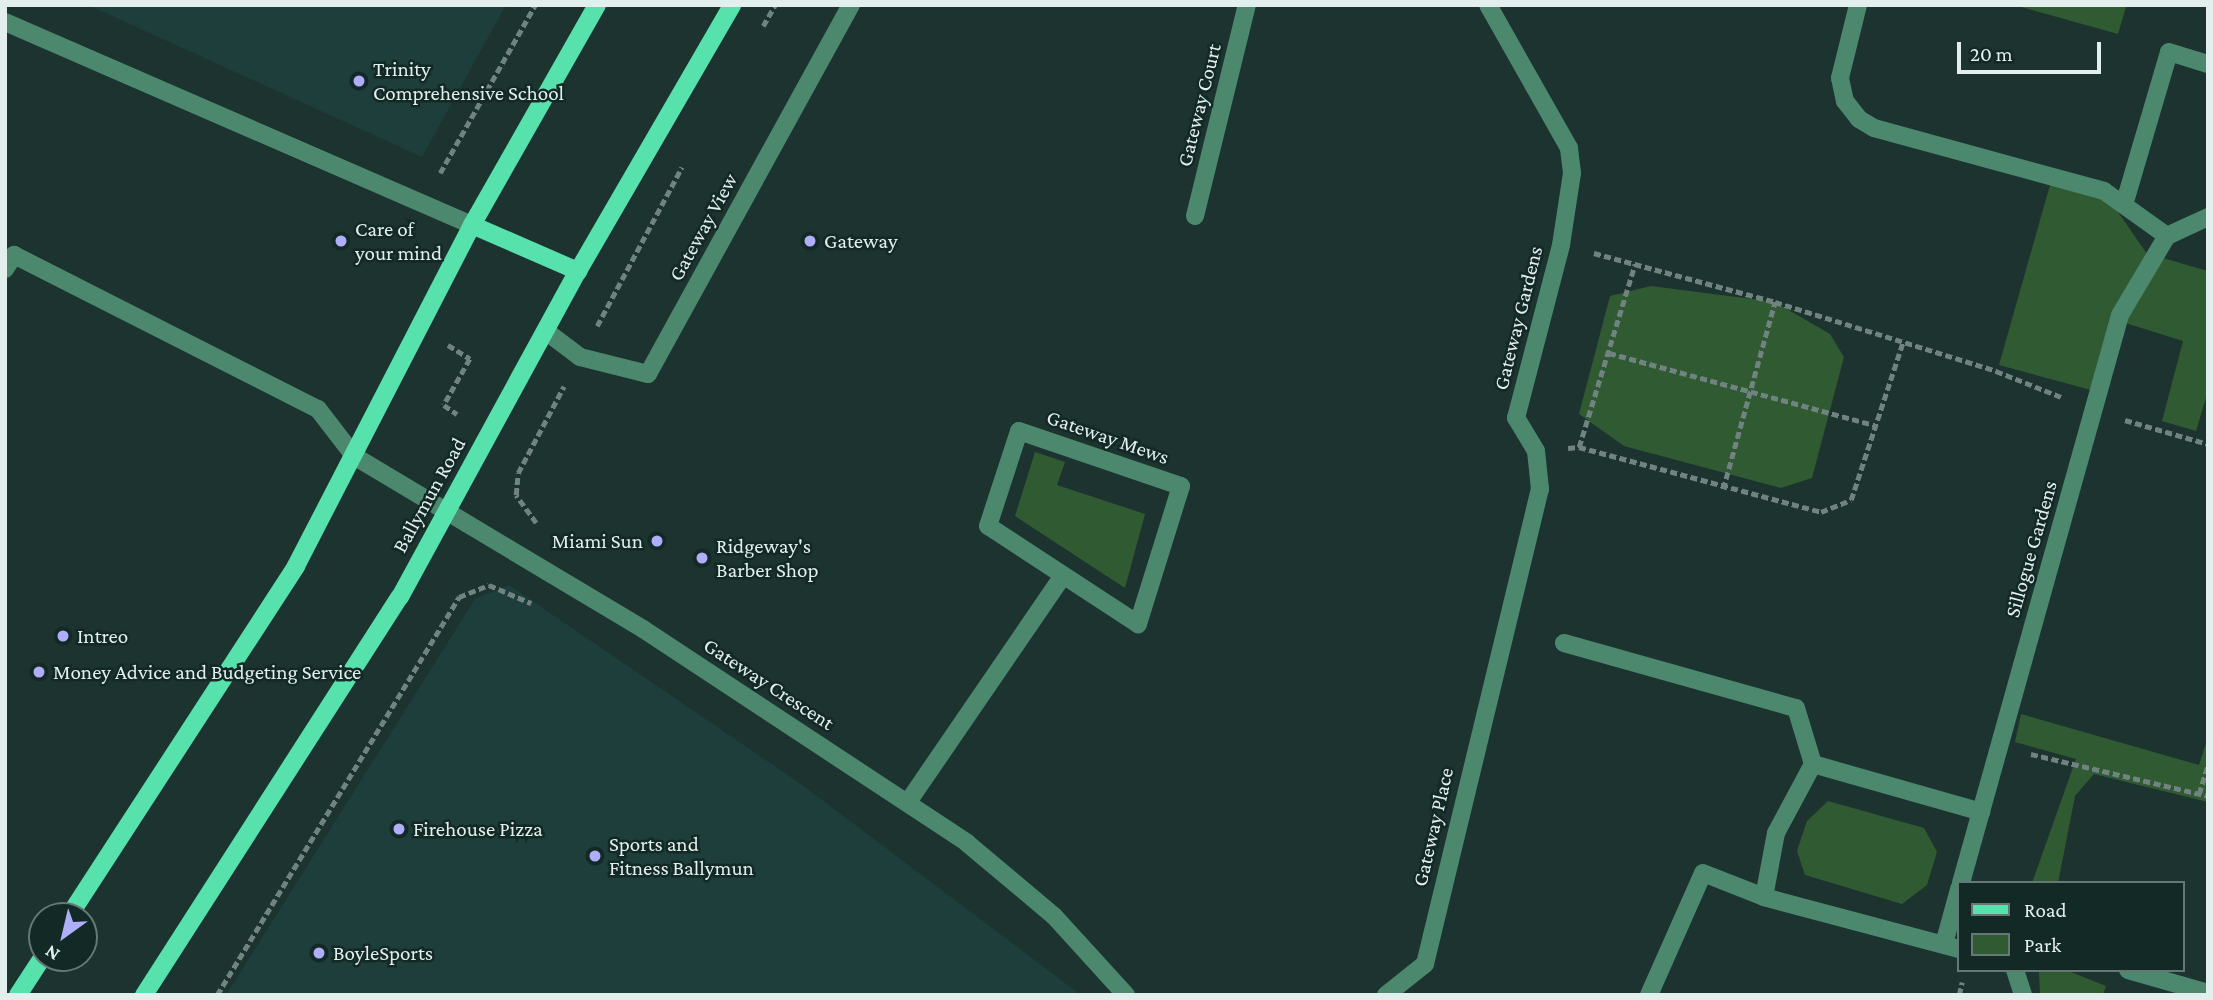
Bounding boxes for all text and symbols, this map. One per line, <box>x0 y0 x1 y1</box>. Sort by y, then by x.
scale bar <box>1961 28 2104 72</box>
street label: Gateway Court <box>1172 41 1226 169</box>
text: 20 m <box>1970 42 2013 66</box>
place label: Trinity Comprehensive School <box>373 56 564 106</box>
marker: Trinity Comprehensive School <box>351 73 367 89</box>
street label: Gateway View <box>663 169 743 285</box>
place label: Care of your mind <box>355 216 442 266</box>
place label: Gateway <box>824 228 898 254</box>
marker: Care of your mind <box>333 233 349 249</box>
marker: Gateway <box>802 233 818 249</box>
street label: Gateway Gardens <box>1488 243 1548 393</box>
street label: Gateway Mews <box>1044 404 1172 470</box>
street label: Ballymun Road <box>387 433 471 557</box>
street label: Sillogue Gardens <box>1999 478 2063 620</box>
place label: Miami Sun <box>552 528 643 554</box>
marker: Miami Sun <box>649 533 665 549</box>
place label: Ridgeway's Barber Shop <box>716 533 819 583</box>
marker: Ridgeway's Barber Shop <box>694 550 710 566</box>
place label: Intreo <box>77 623 128 649</box>
marker: Intreo <box>55 628 71 644</box>
street label: Gateway Crescent <box>699 632 839 736</box>
place label: Money Advice and Budgeting Service <box>53 659 361 685</box>
marker: Money Advice and Budgeting Service <box>31 664 47 680</box>
street label: Gateway Place <box>1407 765 1459 889</box>
place label: Firehouse Pizza <box>413 816 543 842</box>
marker: Firehouse Pizza <box>391 821 407 837</box>
place label: Sports and Fitness Ballymun <box>609 831 754 881</box>
marker: Sports and Fitness Ballymun <box>587 848 603 864</box>
legend <box>1958 881 2185 972</box>
text: Road <box>2024 898 2067 922</box>
north arrow <box>28 902 98 972</box>
text: Park <box>2024 933 2061 957</box>
place label: BoyleSports <box>333 940 433 966</box>
text: N <box>41 941 63 965</box>
marker: BoyleSports <box>311 945 327 961</box>

